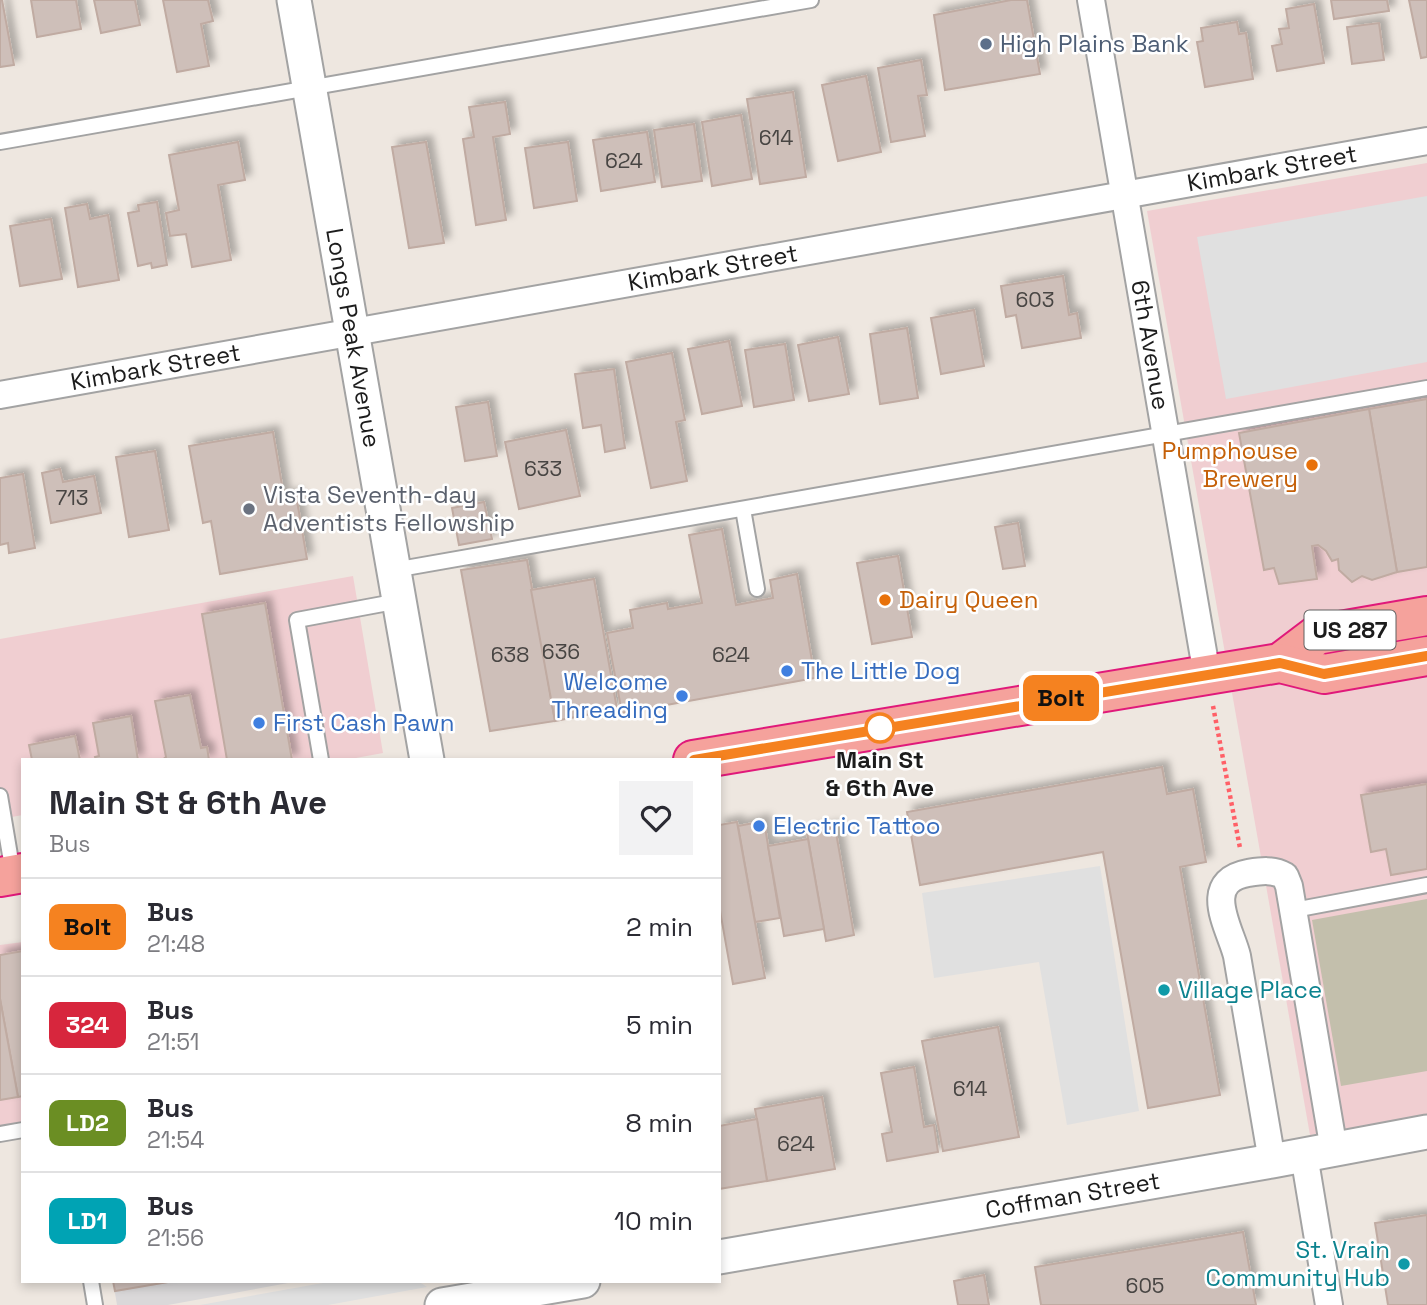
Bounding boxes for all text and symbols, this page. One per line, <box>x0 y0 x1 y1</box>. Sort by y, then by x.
place label: High Plains Bank <box>1000 28 1189 59</box>
marker: High Plains Bank <box>978 36 994 52</box>
house number: 614 <box>759 124 793 151</box>
street label: Kimbark Street <box>1185 138 1359 198</box>
house number: 624 <box>605 147 643 174</box>
street label: Longs Peak Avenue <box>319 226 388 450</box>
street label: Kimbark Street <box>625 237 800 298</box>
street label: 6th Avenue <box>1124 278 1177 412</box>
house number: 603 <box>1016 286 1055 313</box>
street label: Kimbark Street <box>68 336 243 397</box>
place label: Pumphouse Brewery <box>1162 435 1298 494</box>
house number: 633 <box>524 455 562 482</box>
marker: Pumphouse Brewery <box>1304 457 1320 473</box>
place label: Vista Seventh-day Adventists Fellowship <box>263 479 515 538</box>
house number: 713 <box>55 484 89 511</box>
marker: Vista Seventh-day Adventists Fellowship <box>241 501 257 517</box>
place label: Dairy Queen <box>899 584 1038 615</box>
marker: Dairy Queen <box>877 592 893 608</box>
road number: US 287 <box>1304 610 1396 650</box>
house number: 636 <box>542 638 580 665</box>
house number: 638 <box>491 641 529 668</box>
house number: 624 <box>712 641 750 668</box>
place label: The Little Dog <box>801 655 960 686</box>
marker: The Little Dog <box>779 663 795 679</box>
place label: Welcome Threading <box>551 666 668 725</box>
line badge: Bolt <box>1012 675 1110 721</box>
text: Bolt <box>1037 682 1085 713</box>
marker: Welcome Threading <box>674 688 690 704</box>
place label: First Cash Pawn <box>273 707 455 738</box>
marker: Main St & 6th Ave <box>865 713 895 743</box>
marker: First Cash Pawn <box>251 715 267 731</box>
place label: Main St & 6th Ave <box>826 744 934 803</box>
button: heart <box>619 781 693 855</box>
text: Main St & 6th Ave <box>49 782 327 824</box>
place label: Electric Tattoo <box>773 810 941 841</box>
marker: Electric Tattoo <box>751 818 767 834</box>
text: Bus <box>49 829 90 859</box>
text: Bus <box>147 895 194 929</box>
text: 2 min <box>626 910 693 944</box>
text: Bolt <box>64 911 111 942</box>
text: 21:48 <box>147 929 205 959</box>
place label: Village Place <box>1178 974 1322 1005</box>
marker: Village Place <box>1156 982 1172 998</box>
text: Bus <box>147 993 194 1027</box>
text: 5 min <box>626 1008 693 1042</box>
text: 324 <box>66 1009 109 1040</box>
text: 21:51 <box>147 1027 199 1057</box>
house number: 614 <box>953 1075 987 1102</box>
text: Bus <box>147 1091 194 1125</box>
text: 8 min <box>625 1106 693 1140</box>
text: LD2 <box>66 1107 109 1138</box>
text: 21:54 <box>147 1125 204 1155</box>
house number: 624 <box>777 1130 815 1157</box>
street label: Coffman Street <box>983 1165 1162 1225</box>
text: Bus <box>147 1189 194 1223</box>
text: 10 min <box>614 1204 693 1238</box>
text: LD1 <box>68 1205 107 1236</box>
text: 21:56 <box>147 1223 204 1253</box>
place label: St. Vrain Community Hub <box>1206 1234 1390 1293</box>
marker: St. Vrain Community Hub <box>1396 1256 1412 1272</box>
house number: 605 <box>1126 1272 1164 1299</box>

